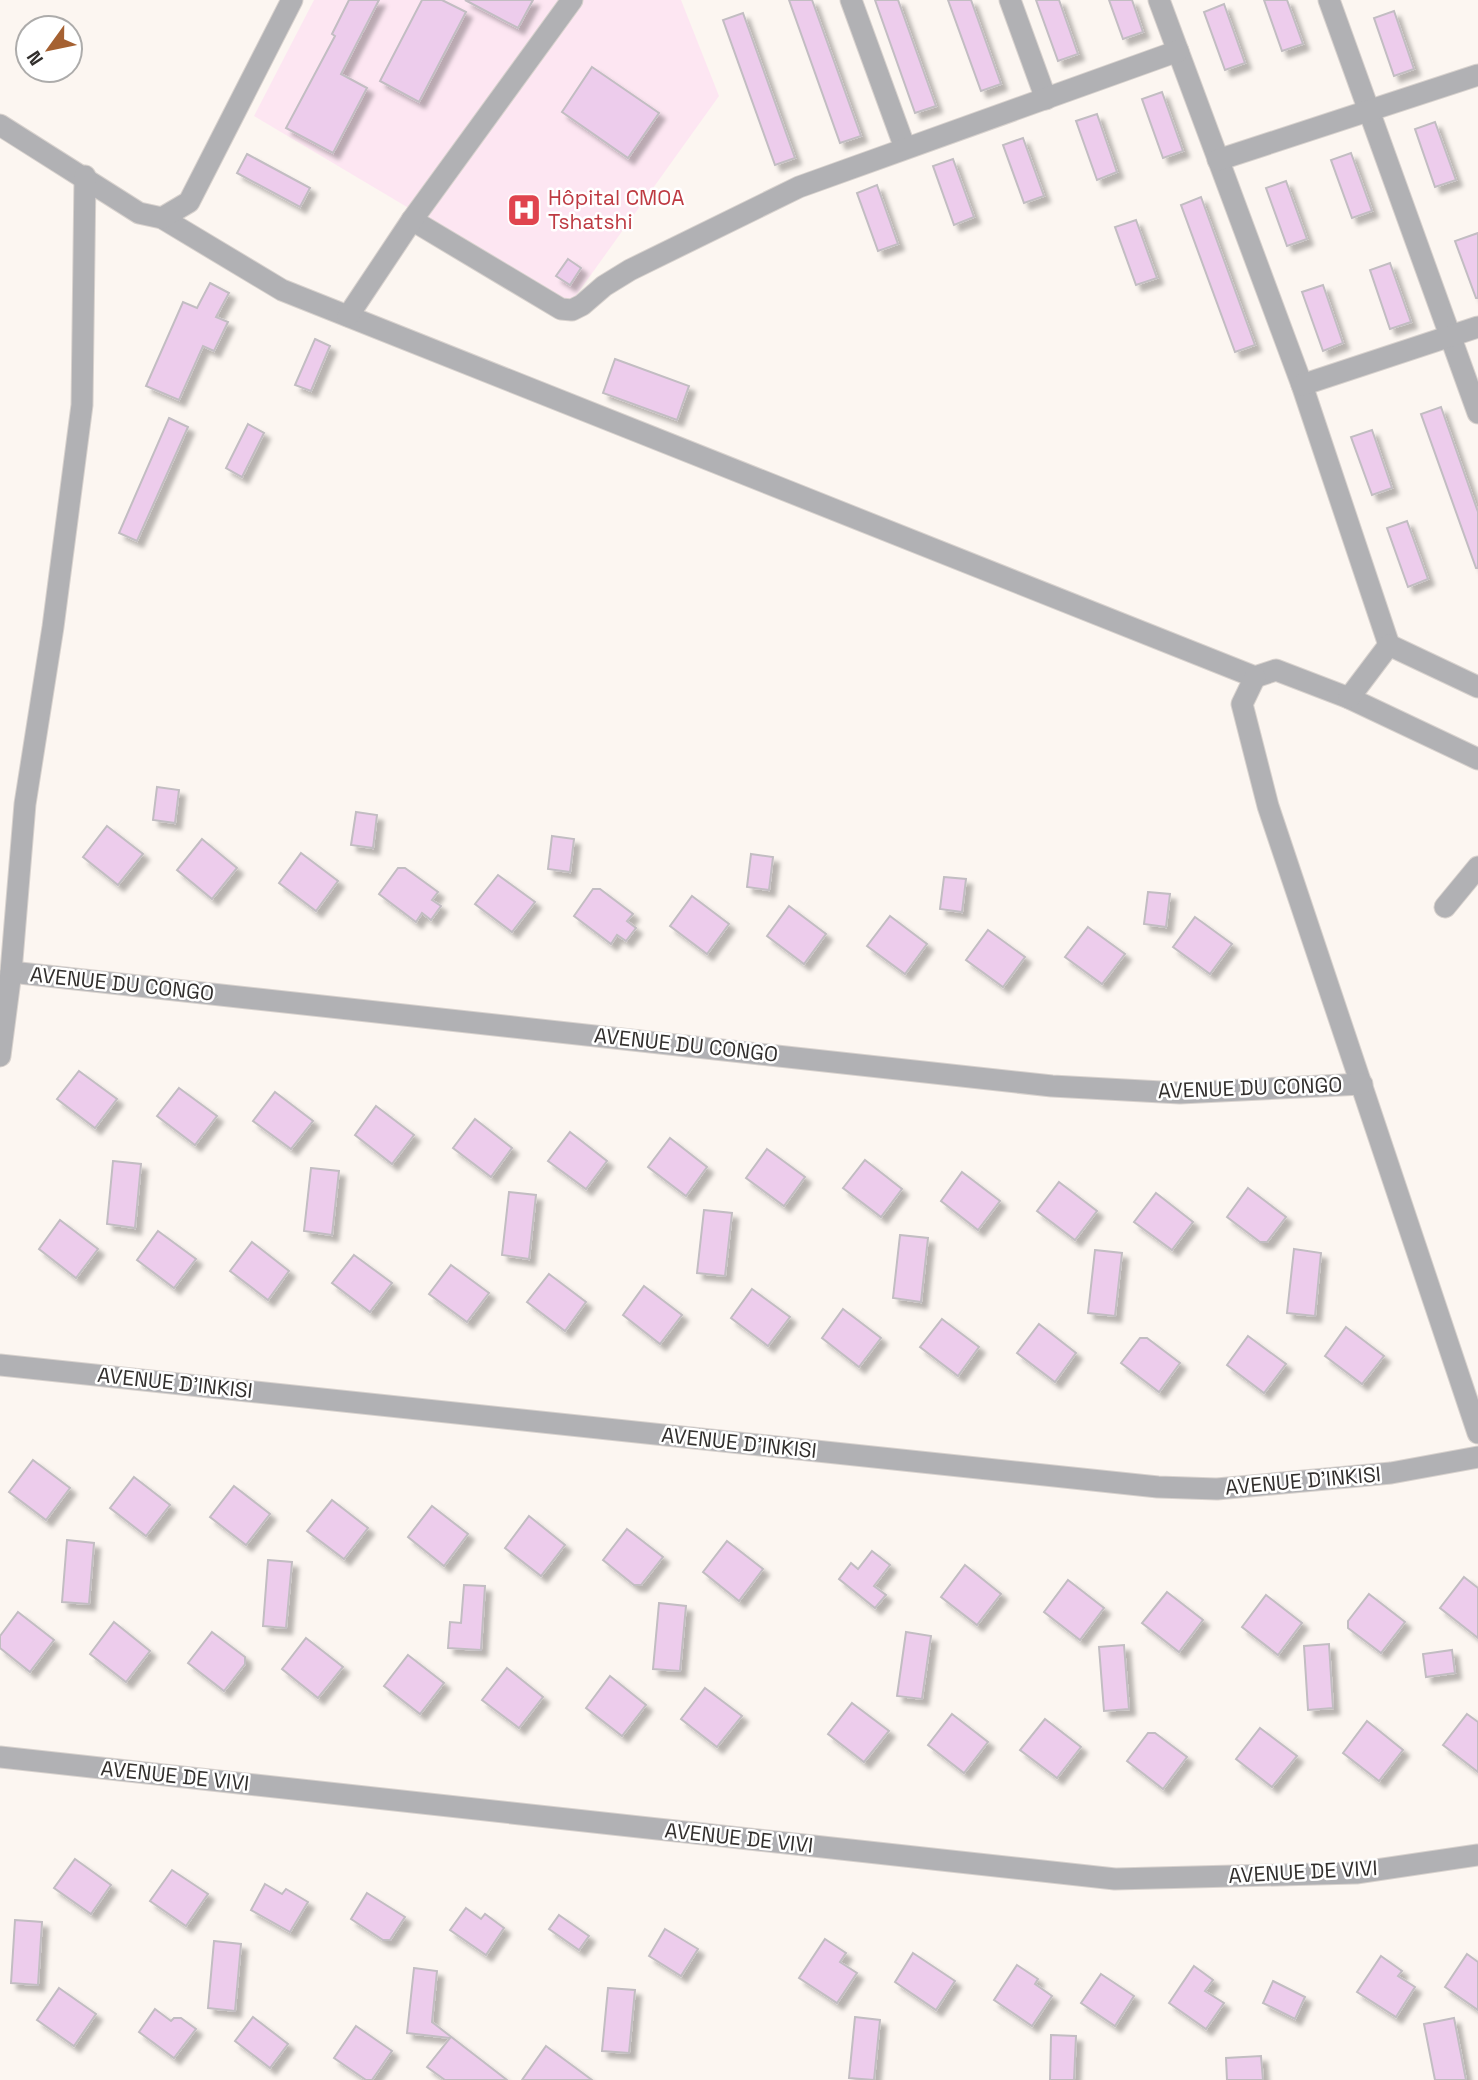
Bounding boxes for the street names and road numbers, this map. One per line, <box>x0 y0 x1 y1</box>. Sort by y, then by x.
street label: AVENUE DU CONGO <box>29 960 215 1007</box>
street label: AVENUE DU CONGO <box>593 1021 779 1068</box>
street label: AVENUE DU CONGO <box>1157 1071 1343 1104</box>
street label: AVENUE D'INKISI <box>96 1361 254 1404</box>
street label: AVENUE D'INKISI <box>660 1421 818 1464</box>
street label: AVENUE D'INKISI <box>1224 1460 1382 1501</box>
street label: AVENUE DE VIVI <box>99 1754 251 1797</box>
street label: AVENUE DE VIVI <box>663 1816 815 1859</box>
street label: AVENUE DE VIVI <box>1228 1854 1378 1889</box>

